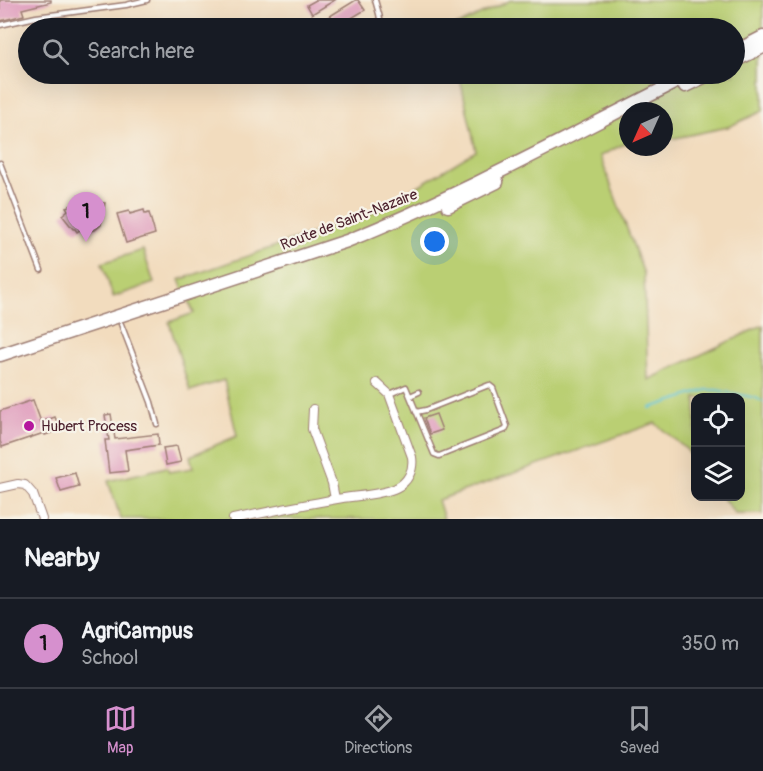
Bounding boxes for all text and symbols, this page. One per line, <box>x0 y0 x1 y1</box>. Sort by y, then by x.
search box <box>18 18 745 84</box>
icon: search <box>39 35 72 68</box>
text: Search here <box>87 37 194 65</box>
north arrow <box>619 102 673 156</box>
street label: Route de Saint-Nazaire <box>278 185 421 255</box>
pin: 1 <box>66 192 106 242</box>
your location <box>420 227 449 256</box>
map controls <box>691 393 745 501</box>
button: locate <box>691 393 745 447</box>
place label: Hubert Process <box>41 417 137 436</box>
marker: Hubert Process <box>22 419 36 433</box>
button: layers <box>691 447 745 501</box>
text: Nearby <box>24 542 100 574</box>
text: AgriCampus <box>81 617 193 645</box>
text: 1 <box>40 631 47 656</box>
text: 350 m <box>681 631 739 656</box>
text: School <box>81 645 138 670</box>
tab: Map <box>104 702 137 758</box>
tab: Directions <box>344 702 412 758</box>
tab: Saved <box>620 702 659 758</box>

